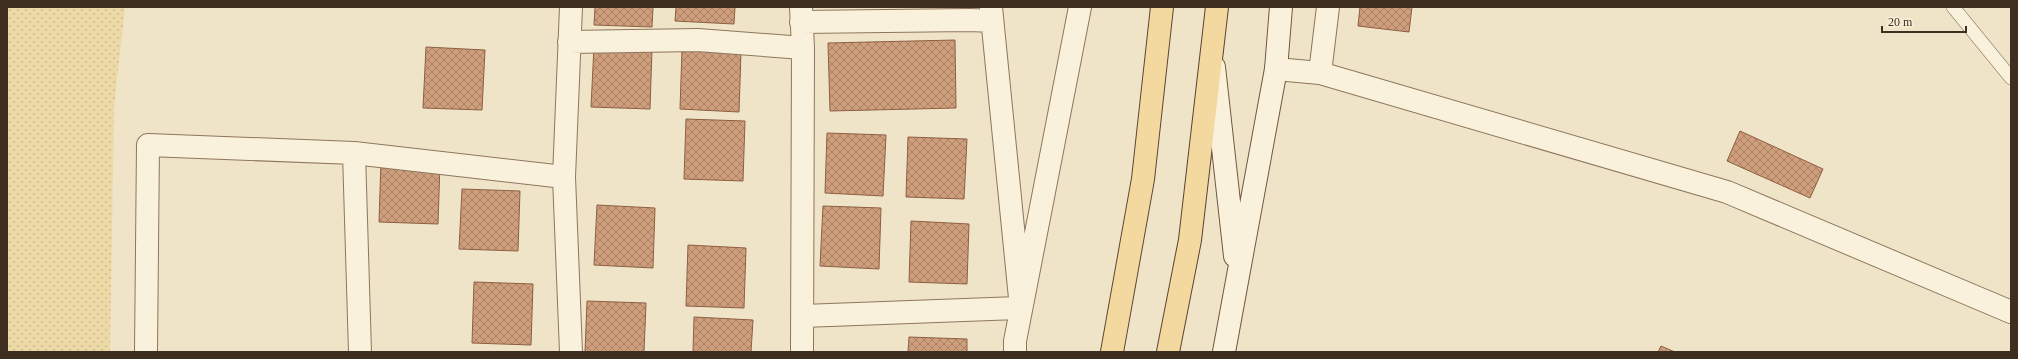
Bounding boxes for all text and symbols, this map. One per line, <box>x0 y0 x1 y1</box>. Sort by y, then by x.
scale bar <box>1882 8 1966 34</box>
text: 20 m <box>1888 15 1913 29</box>

